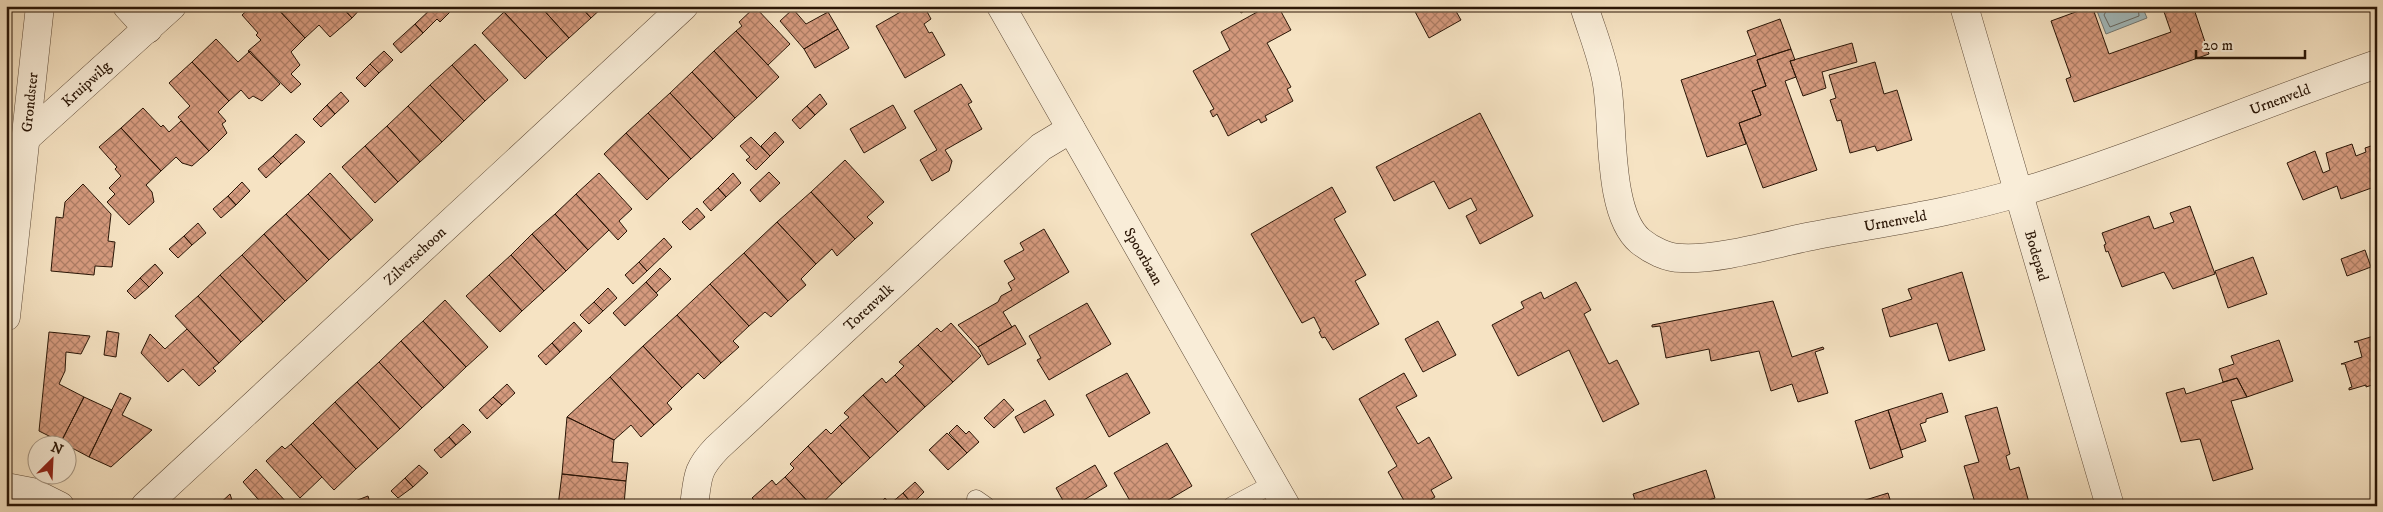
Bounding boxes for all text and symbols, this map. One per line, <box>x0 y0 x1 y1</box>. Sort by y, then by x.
scale bar <box>2196 28 2304 60</box>
text: 20 m <box>2203 36 2233 55</box>
street label: Kruipwilg <box>58 56 116 111</box>
street label: Grondster <box>17 71 43 133</box>
street label: Urnenveld <box>2247 80 2314 120</box>
street label: Urnenveld <box>1862 206 1929 236</box>
street label: Zilverschoon <box>380 222 450 290</box>
street label: Spoorbaan <box>1119 224 1167 289</box>
street label: Bodepad <box>2020 228 2053 284</box>
street label: Torenvalk <box>840 279 898 336</box>
north arrow <box>28 434 78 484</box>
text: N <box>48 438 66 460</box>

